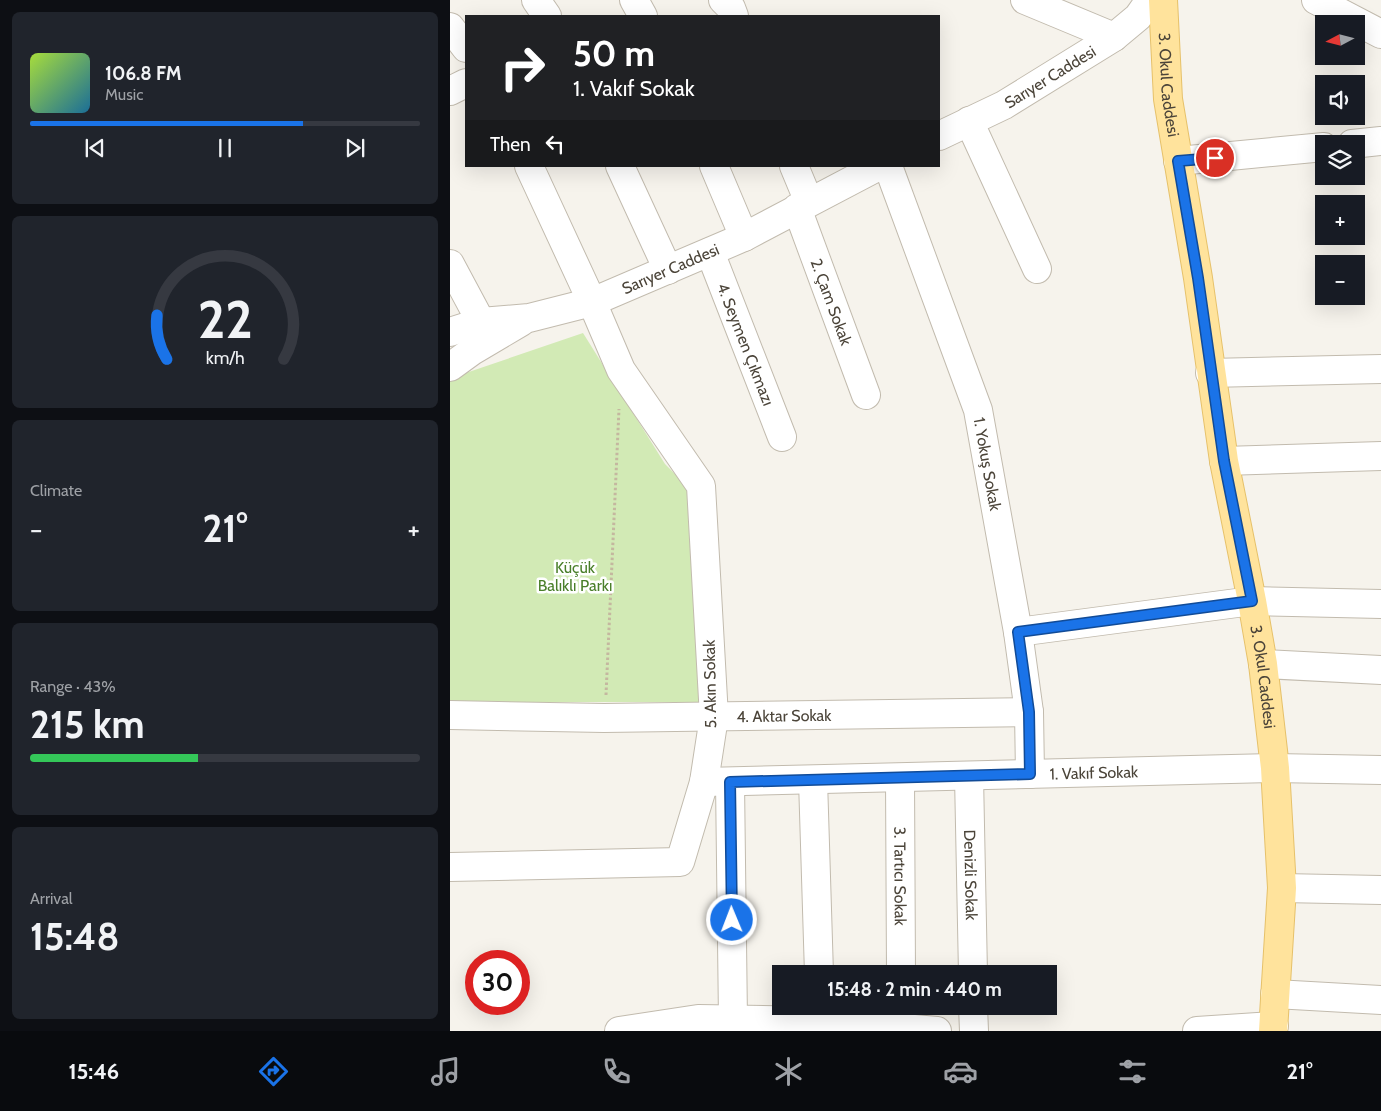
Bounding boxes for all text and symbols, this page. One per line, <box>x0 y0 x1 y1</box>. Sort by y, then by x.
north arrow <box>1315 15 1365 65</box>
map controls <box>1315 15 1365 305</box>
text: 50 m <box>573 32 655 75</box>
street label: 3. Okul Caddesi <box>1155 32 1184 138</box>
icon: right <box>490 35 555 100</box>
street label: Sarıyer Caddesi <box>1001 41 1099 112</box>
text: 106.8 FM <box>105 62 182 85</box>
text: 1. Vakıf Sokak <box>573 75 695 102</box>
button: sound <box>1315 75 1365 125</box>
text: Music <box>105 85 143 104</box>
icon: left <box>541 130 569 158</box>
text: Then <box>490 133 531 156</box>
icon: previous <box>81 134 109 162</box>
icon: pause <box>211 134 239 162</box>
icon: next <box>341 134 369 162</box>
button: layers <box>1315 135 1365 185</box>
pin <box>1194 137 1236 179</box>
icon: arrive <box>1201 144 1229 172</box>
button: + <box>1315 195 1365 245</box>
street label: Sarıyer Caddesi <box>619 239 722 298</box>
button: − <box>1315 255 1365 305</box>
street label: 2. Çam Sokak <box>807 256 857 348</box>
street label: 4. Seymen Çıkmazı <box>713 280 778 408</box>
text: 22 <box>197 288 253 351</box>
text: km/h <box>205 347 245 368</box>
street label: 1. Yokuş Sokak <box>970 416 1006 513</box>
text: Climate <box>30 481 82 500</box>
text: 21° <box>202 505 248 552</box>
text: − <box>30 512 42 546</box>
text: + <box>408 512 420 546</box>
park label: Küçük Balıklı Parkı <box>538 558 612 595</box>
street label: 3. Okul Caddesi <box>1247 624 1280 730</box>
street label: 5. Akın Sokak <box>700 639 720 728</box>
text: Range · 43% <box>30 677 116 696</box>
text: 215 km <box>30 701 145 748</box>
street label: 4. Aktar Sokak <box>736 705 832 726</box>
street label: 1. Vakıf Sokak <box>1049 762 1139 783</box>
street label: 3. Tartıcı Sokak <box>891 826 910 926</box>
street label: Denizli Sokak <box>961 830 981 921</box>
text: Arrival <box>30 889 73 908</box>
position arrow <box>705 893 757 945</box>
text: 15:48 <box>30 913 119 960</box>
speed limit sign: 30 <box>465 950 530 1015</box>
text: 15:48 · 2 min · 440 m <box>827 978 1002 1001</box>
icon: directions <box>256 1054 291 1089</box>
icon: music <box>428 1054 463 1089</box>
icon: phone <box>599 1054 634 1089</box>
icon: climate <box>771 1054 806 1089</box>
icon: car <box>943 1054 978 1089</box>
icon: filters <box>1115 1054 1150 1089</box>
text: 15:46 <box>68 1058 119 1085</box>
text: 21° <box>1286 1058 1313 1085</box>

